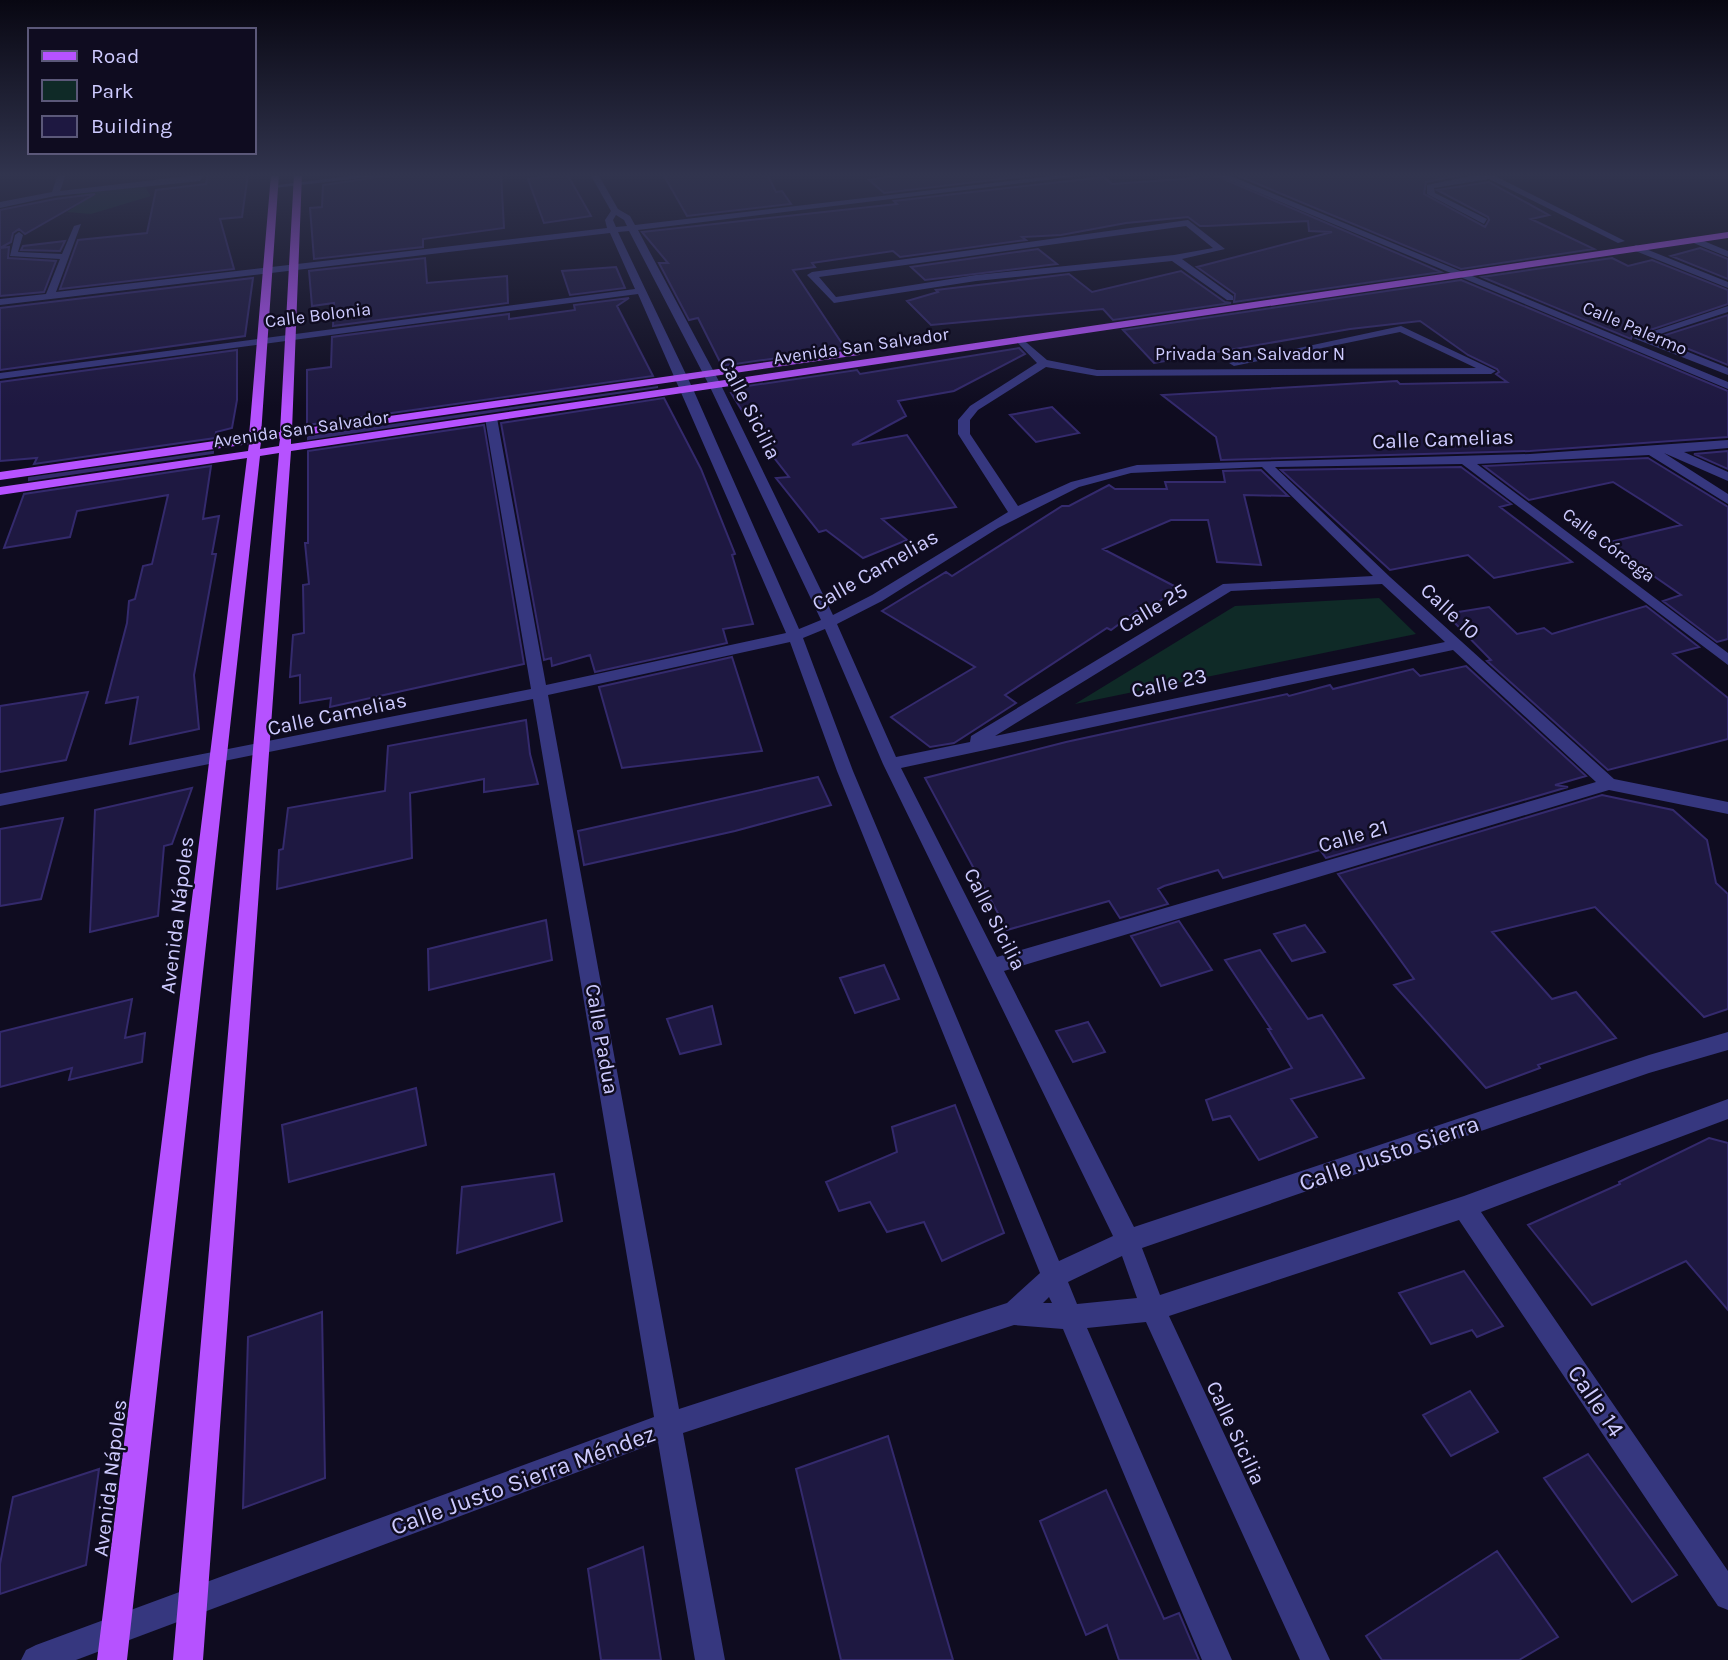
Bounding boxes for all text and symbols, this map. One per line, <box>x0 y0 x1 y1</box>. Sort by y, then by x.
legend <box>28 28 256 154</box>
text: Road <box>91 44 139 68</box>
text: Park <box>91 79 134 103</box>
text: Building <box>91 114 172 138</box>
street label: Calle Palermo <box>1579 296 1691 360</box>
street label: Calle Bolonia <box>264 298 372 332</box>
street label: Avenida San Salvador <box>772 323 951 369</box>
street label: Privada San Salvador N <box>1155 343 1345 365</box>
street label: Calle Sicilia <box>714 353 786 463</box>
street label: Avenida San Salvador <box>212 406 391 452</box>
street label: Calle Camelias <box>1372 425 1514 453</box>
street label: Calle Córcega <box>1558 503 1660 587</box>
street label: Calle Camelias <box>808 524 942 616</box>
street label: Calle 25 <box>1114 578 1192 638</box>
street label: Calle 10 <box>1416 578 1484 644</box>
street label: Calle 23 <box>1129 663 1209 703</box>
street label: Calle Camelias <box>265 688 409 740</box>
street label: Calle 21 <box>1316 815 1390 857</box>
street label: Avenida Nápoles <box>155 835 199 995</box>
street label: Calle Sicilia <box>959 864 1031 974</box>
street label: Calle Padua <box>580 982 624 1096</box>
street label: Calle Justo Sierra <box>1295 1109 1483 1197</box>
street label: Calle 14 <box>1562 1360 1630 1442</box>
street label: Calle Sicilia <box>1202 1377 1270 1489</box>
street label: Avenida Nápoles <box>88 1398 132 1558</box>
street label: Calle Justo Sierra Méndez <box>387 1419 659 1541</box>

